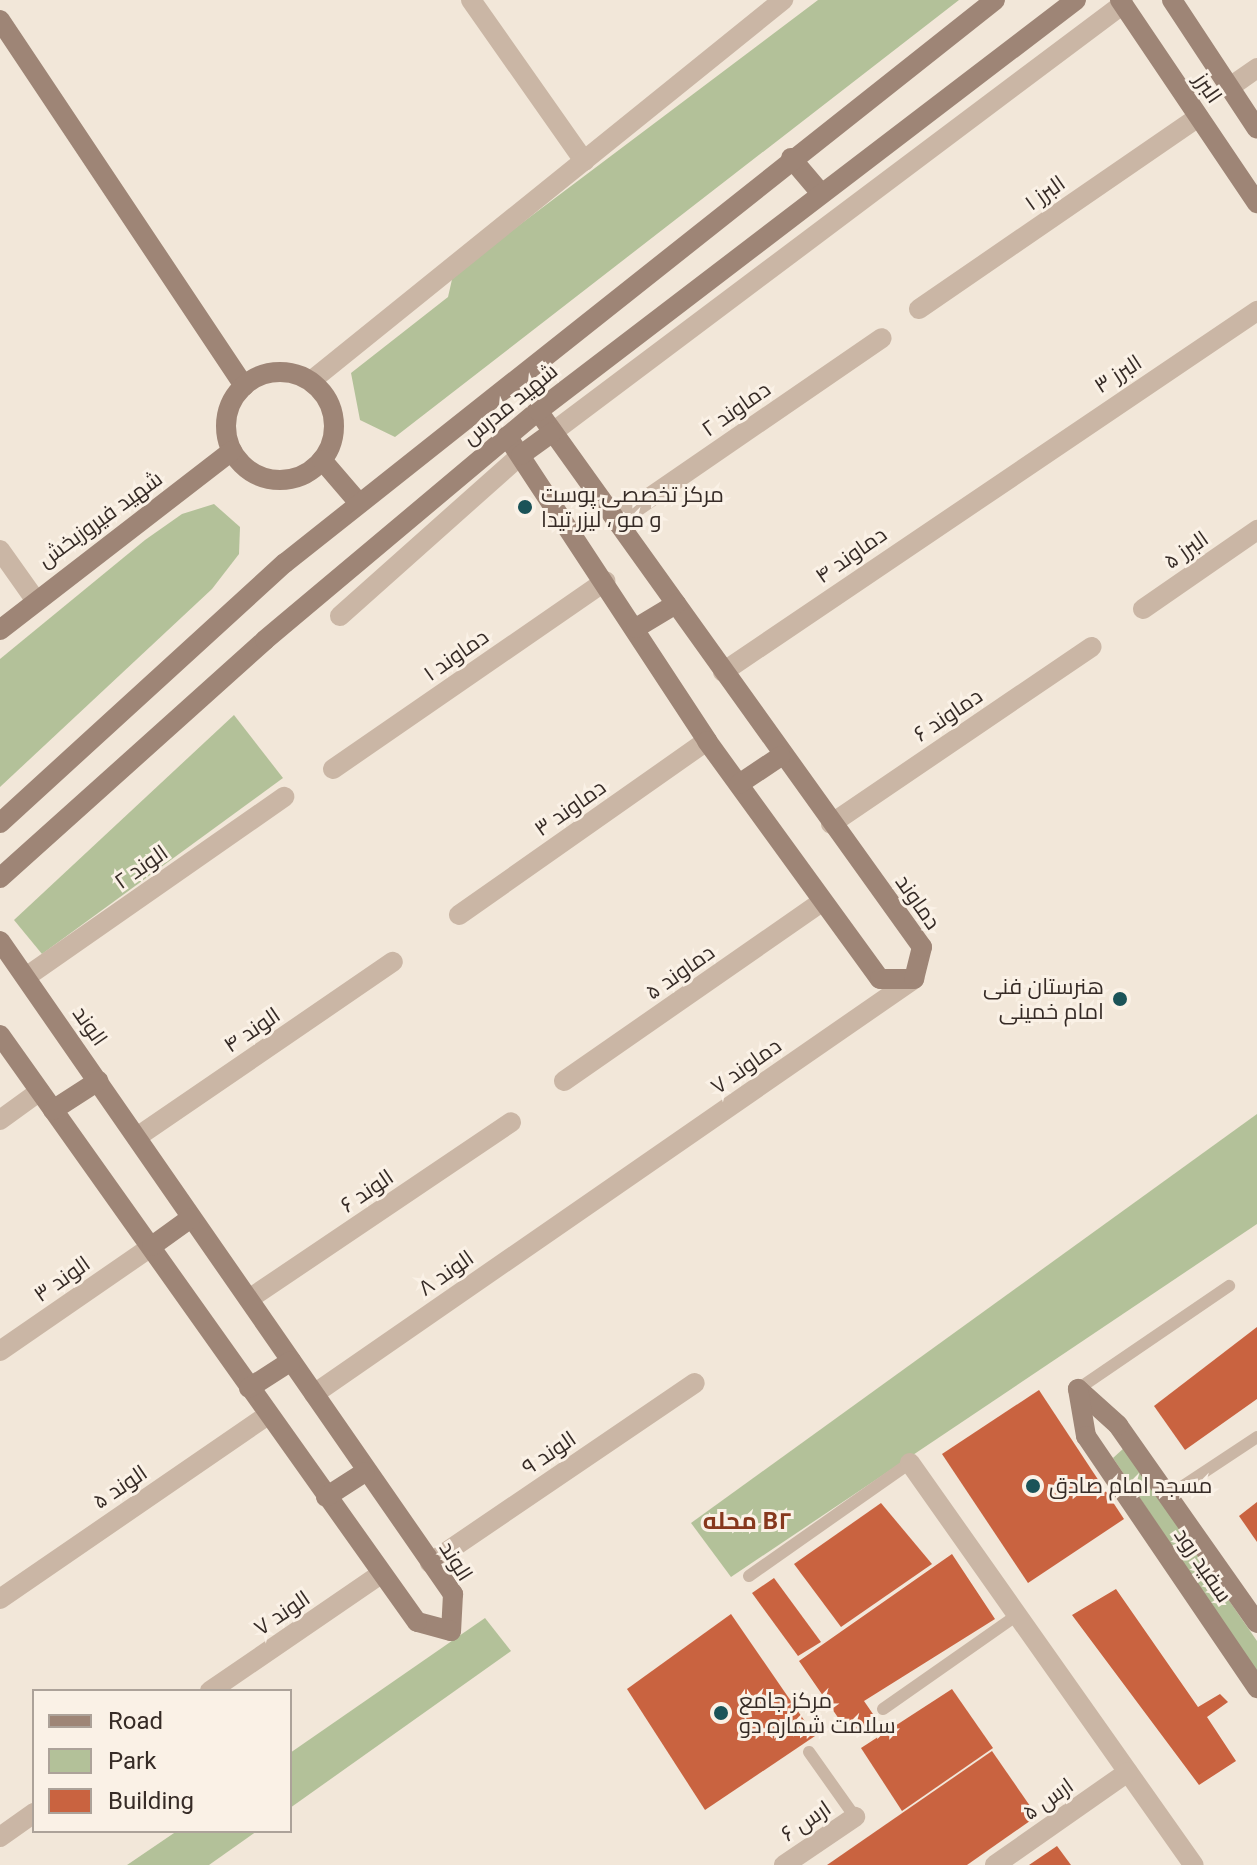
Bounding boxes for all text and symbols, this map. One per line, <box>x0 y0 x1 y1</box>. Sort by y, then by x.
street label: البرز <box>1188 68 1228 108</box>
street label: البرز ۱ <box>1020 170 1070 216</box>
street label: البرز ۳ <box>1089 349 1147 399</box>
street label: شهید مدرس <box>457 358 563 450</box>
street label: دماوند ۲ <box>697 376 775 442</box>
street label: شهید فیروزبخش <box>33 465 167 573</box>
place label: مرکز تخصصی پوست و مو ، لیزر تیدا <box>541 481 724 532</box>
marker: مرکز تخصصی پوست و مو ، لیزر تیدا <box>516 498 534 516</box>
street label: دماوند ۴ <box>810 521 892 589</box>
street label: البرز ۵ <box>1159 525 1213 575</box>
street label: دماوند ۱ <box>418 623 494 687</box>
street label: دماوند ۶ <box>909 683 987 747</box>
street label: دماوند ۳ <box>529 774 611 842</box>
street label: الوند ۲ <box>109 839 173 895</box>
street label: دماوند <box>890 869 946 935</box>
street label: دماوند ۵ <box>640 939 720 1005</box>
place label: هنرستان فنی امام خمینی <box>983 973 1104 1024</box>
marker: هنرستان فنی امام خمینی <box>1111 990 1129 1008</box>
street label: الوند <box>67 1001 113 1051</box>
street label: الوند ۴ <box>219 1002 285 1058</box>
street label: دماوند ۷ <box>706 1032 786 1100</box>
street label: الوند ۶ <box>335 1164 399 1218</box>
street label: الوند ۸ <box>413 1245 479 1301</box>
street label: الوند ۳ <box>29 1250 95 1308</box>
street label: الوند ۹ <box>517 1426 581 1480</box>
street label: الوند ۵ <box>88 1459 152 1515</box>
place label: مسجد امام صادق <box>1049 1473 1212 1499</box>
marker: مسجد امام صادق <box>1024 1477 1042 1495</box>
district label: محله B۲ <box>703 1508 791 1536</box>
street label: سفید رود <box>1168 1523 1238 1607</box>
street label: الوند <box>434 1536 478 1586</box>
street label: الوند ۷ <box>249 1585 315 1641</box>
place label: مرکز جامع سلامت شماره دو <box>739 1687 896 1738</box>
legend <box>32 1689 292 1833</box>
marker: مرکز جامع سلامت شماره دو <box>710 1702 732 1724</box>
text: Road <box>108 1707 163 1735</box>
text: Park <box>108 1747 156 1775</box>
street label: ارس ۵ <box>1018 1772 1078 1826</box>
text: Building <box>108 1787 194 1815</box>
street label: ارس ۶ <box>776 1795 836 1847</box>

